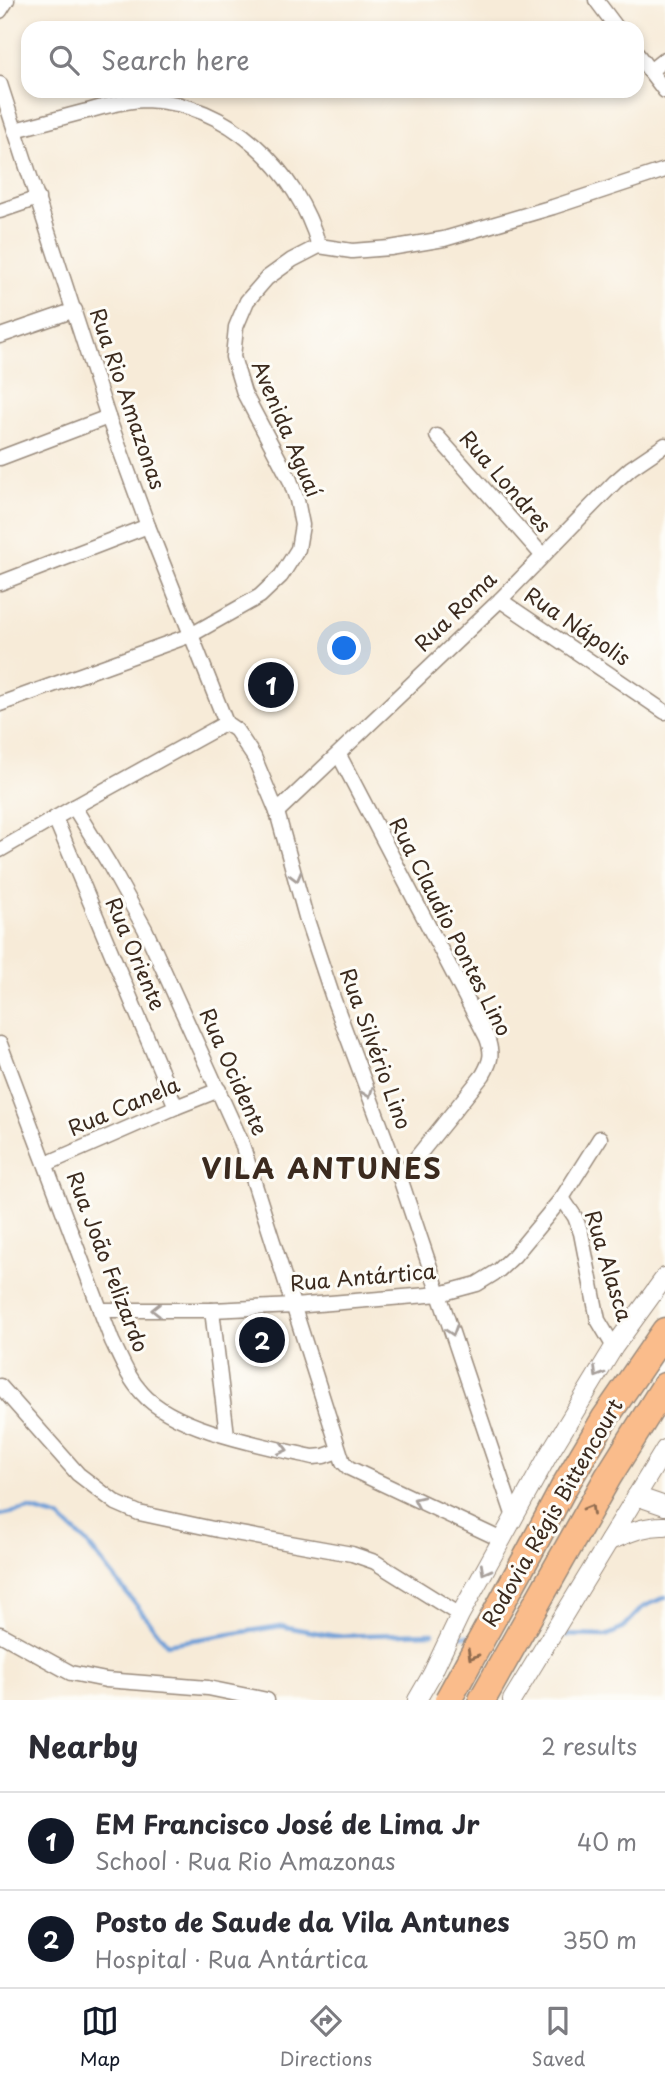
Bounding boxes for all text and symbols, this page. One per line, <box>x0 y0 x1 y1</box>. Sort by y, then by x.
search box <box>21 21 644 98</box>
text: Search here <box>101 40 250 79</box>
icon: search <box>45 41 83 79</box>
street label: Rua Rio Amazonas <box>83 303 175 493</box>
street label: Avenida Aguaí <box>245 355 331 501</box>
street label: Rua Londres <box>453 423 560 539</box>
street label: Rua Roma <box>406 563 503 658</box>
street label: Rua Nápolis <box>519 578 638 673</box>
your location <box>327 631 361 665</box>
pin: 1 <box>248 659 294 711</box>
street label: Rua Claudio Pontes Lino <box>383 811 521 1041</box>
one-way arrow <box>287 871 302 883</box>
street label: Rua Oriente <box>99 892 175 1015</box>
street label: Rua Silvério Lino <box>333 963 421 1133</box>
street label: Rua Ocidente <box>192 1002 277 1140</box>
street label: Rua Canela <box>63 1067 184 1143</box>
one-way arrow <box>360 1086 374 1098</box>
district label: VILA ANTUNES <box>201 1146 443 1189</box>
street label: Rua João Felizardo <box>60 1166 158 1356</box>
street label: Rua Alasca <box>578 1206 642 1325</box>
street label: Rua Antártica <box>289 1254 438 1298</box>
one-way arrow <box>150 1302 161 1318</box>
pin: 2 <box>239 1314 285 1366</box>
one-way arrow <box>444 1324 458 1336</box>
one-way arrow <box>594 1365 607 1378</box>
street label: Rodovia Régis Bittencourt <box>473 1392 630 1632</box>
one-way arrow <box>276 1441 288 1455</box>
one-way arrow <box>413 1495 425 1509</box>
one-way arrow <box>582 1504 595 1516</box>
one-way arrow <box>480 1563 493 1576</box>
one-way arrow <box>467 1648 481 1661</box>
text: Nearby <box>28 1723 138 1768</box>
text: 2 results <box>541 1728 637 1763</box>
text: EM Francisco José de Lima Jr <box>95 1804 480 1843</box>
text: 1 <box>46 1824 57 1859</box>
text: 40 m <box>577 1824 637 1859</box>
text: School · Rua Rio Amazonas <box>95 1843 396 1878</box>
text: Posto de Saude da Vila Antunes <box>95 1902 510 1941</box>
text: 2 <box>43 1922 59 1957</box>
text: 350 m <box>562 1922 637 1957</box>
text: Hospital · Rua Antártica <box>95 1941 368 1976</box>
tab: Map <box>80 2002 120 2072</box>
tab: Directions <box>280 2002 372 2072</box>
tab: Saved <box>531 2002 585 2072</box>

